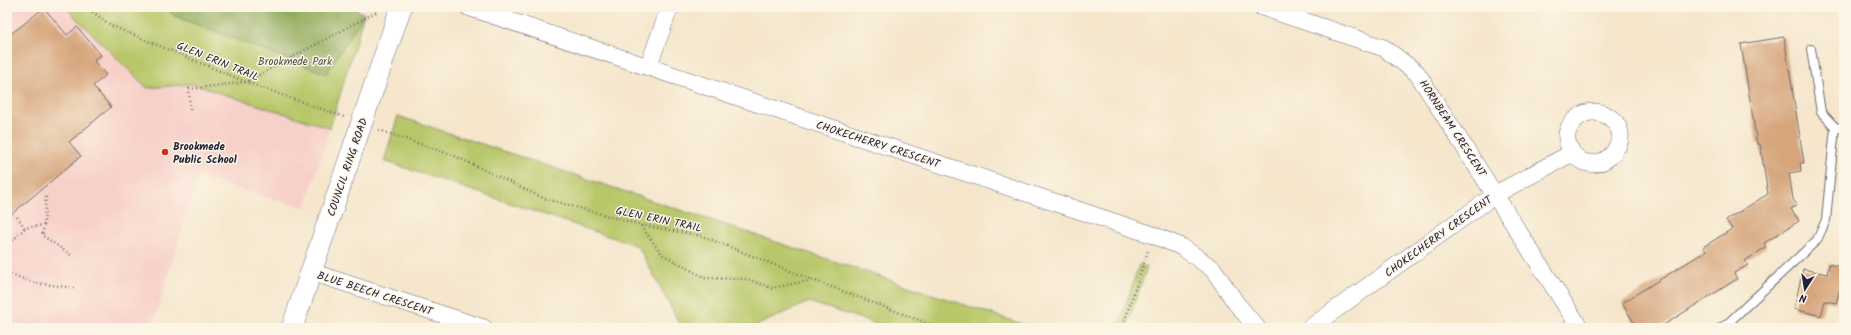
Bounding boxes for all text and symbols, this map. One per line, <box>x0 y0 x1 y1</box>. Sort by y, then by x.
street label: GLEN ERIN TRAIL <box>174 37 262 87</box>
park label: Brookmede Park <box>258 53 333 71</box>
street label: HORNBEAM CRESCENT <box>1414 76 1491 182</box>
street label: COUNCIL RING ROAD <box>323 116 373 219</box>
street label: CHOKECHERRY CRESCENT <box>813 116 943 174</box>
place label: Brookmede Public School <box>173 138 237 169</box>
marker: Brookmede Public School <box>160 147 170 157</box>
street label: CHOKECHERRY CRESCENT <box>1381 191 1497 282</box>
street label: GLEN ERIN TRAIL <box>614 202 703 238</box>
street label: BLUE BEECH CRESCENT <box>315 267 436 321</box>
north arrow <box>1785 269 1825 309</box>
text: N <box>1798 288 1808 307</box>

